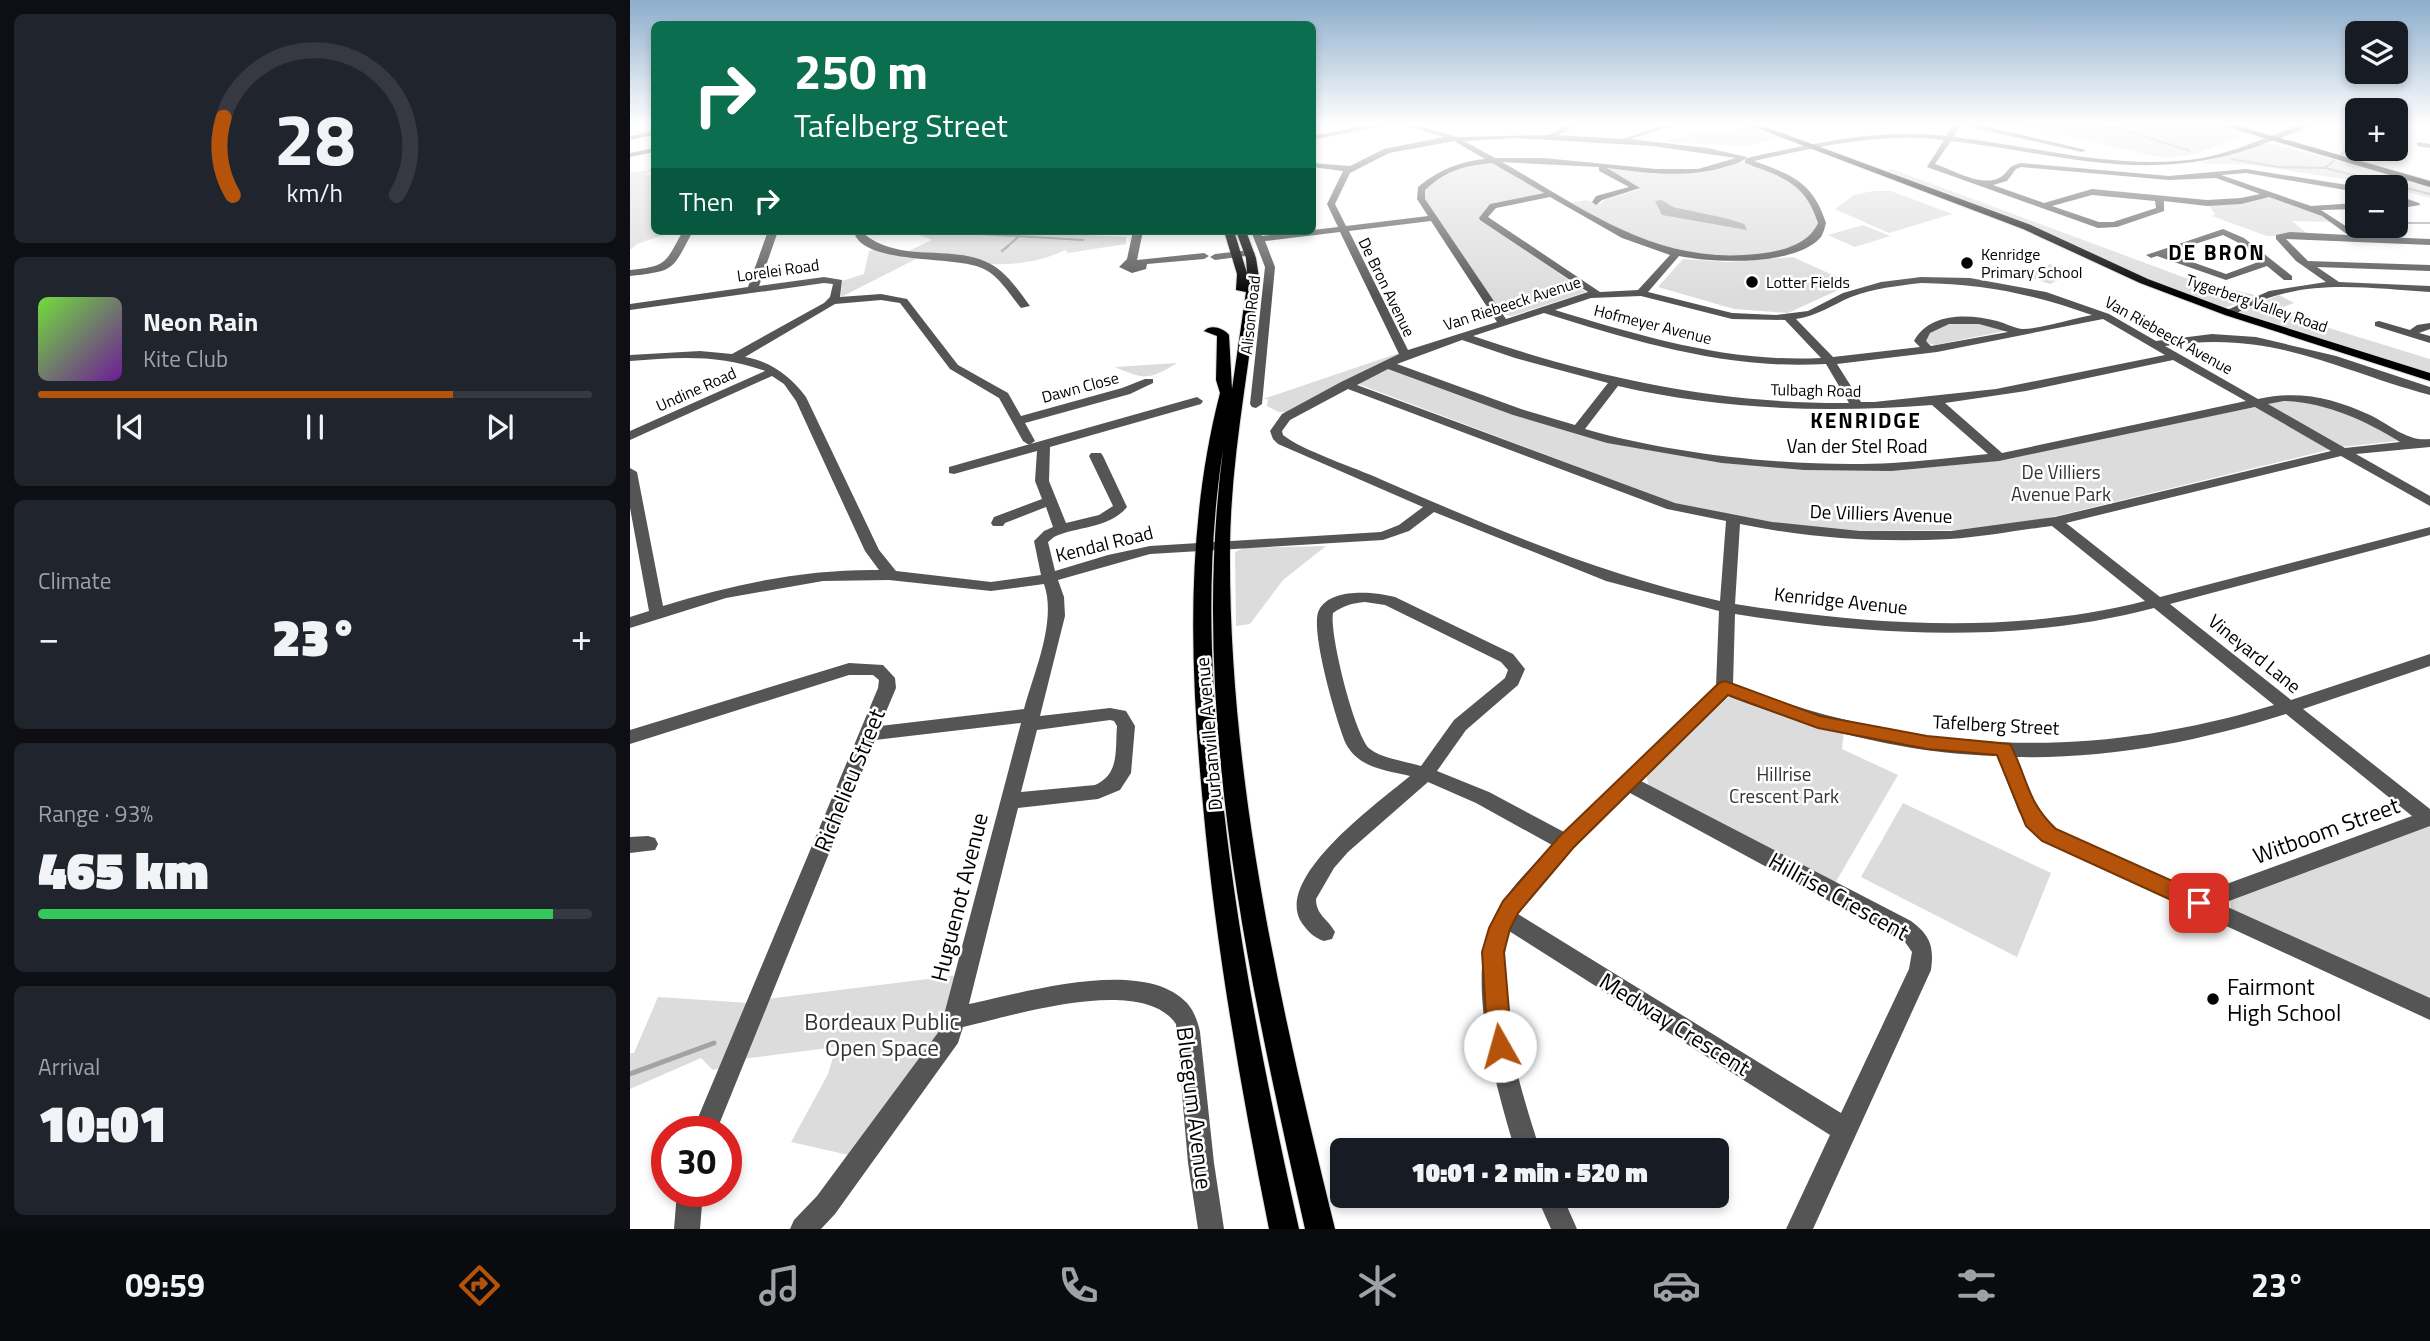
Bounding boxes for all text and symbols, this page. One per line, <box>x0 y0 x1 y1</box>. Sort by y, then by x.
map controls <box>2345 21 2408 238</box>
button: layers <box>2345 21 2408 84</box>
text: 250 m <box>794 33 928 108</box>
icon: right <box>679 49 770 140</box>
text: 28 <box>274 83 356 193</box>
button: + <box>2345 98 2408 161</box>
text: Tafelberg Street <box>794 101 1008 149</box>
text: km/h <box>287 173 343 211</box>
button: − <box>2345 175 2408 238</box>
text: Then <box>679 182 734 221</box>
icon: right <box>748 182 786 220</box>
street label: De Bron Avenue <box>1353 233 1421 341</box>
district label: DE BRON <box>2168 236 2266 268</box>
place label: Kenridge Primary School <box>1981 242 2083 284</box>
street label: Lorelei Road <box>735 252 821 288</box>
marker: Kenridge Primary School <box>1959 255 1975 271</box>
street label: Tygerberg Valley Road <box>2183 267 2331 339</box>
street label: Van Riebeeck Avenue <box>1440 269 1584 337</box>
place label: Lotter Fields <box>1766 270 1850 294</box>
street label: Alison Road <box>1234 274 1266 356</box>
marker: Lotter Fields <box>1744 274 1760 290</box>
street label: Van Riebeeck Avenue <box>2101 290 2237 380</box>
street label: Hofmeyer Avenue <box>1592 298 1714 350</box>
text: Neon Rain <box>143 302 258 341</box>
text: Kite Club <box>143 341 228 376</box>
street label: Undine Road <box>652 361 740 417</box>
street label: Dawn Close <box>1039 365 1121 409</box>
street label: Tulbagh Road <box>1770 377 1862 403</box>
district label: KENRIDGE <box>1810 404 1922 436</box>
icon: previous <box>111 408 149 446</box>
icon: pause <box>296 408 334 446</box>
icon: next <box>481 408 519 446</box>
street label: Van der Stel Road <box>1787 431 1927 460</box>
park label: De Villiers Avenue Park <box>2011 457 2111 508</box>
street label: De Villiers Avenue <box>1809 496 1953 530</box>
street label: Kendal Road <box>1052 517 1156 569</box>
text: Climate <box>38 563 111 598</box>
street label: Kenridge Avenue <box>1773 579 1909 621</box>
text: 23° <box>272 597 358 676</box>
street label: Vineyard Lane <box>2202 606 2308 700</box>
text: − <box>38 608 59 666</box>
text: + <box>571 608 592 666</box>
street label: Durbanville Avenue <box>1187 656 1229 812</box>
street label: Richelieu Street <box>804 703 894 857</box>
street label: Tafelberg Street <box>1932 706 2060 742</box>
park label: Hillrise Crescent Park <box>1729 759 1839 810</box>
street label: Witboom Street <box>2248 787 2404 873</box>
text: Range · 93% <box>38 796 153 831</box>
street label: Huguenot Avenue <box>921 809 997 985</box>
text: 465 km <box>38 830 209 909</box>
street label: Hillrise Crescent <box>1762 843 1916 949</box>
pin <box>2169 873 2229 933</box>
icon: arrive <box>2180 884 2218 922</box>
street label: Medway Crescent <box>1593 964 1757 1084</box>
place label: Fairmont High School <box>2227 969 2341 1030</box>
marker: Fairmont High School <box>2205 991 2221 1007</box>
park label: Bordeaux Public Open Space <box>804 1004 960 1065</box>
position arrow <box>1463 1009 1537 1083</box>
street label: Bluegum Avenue <box>1168 1025 1222 1191</box>
text: Arrival <box>38 1049 100 1084</box>
text: 10:01 <box>38 1083 167 1162</box>
speed limit sign: 30 <box>651 1116 742 1207</box>
text: 10:01 · 2 min · 520 m <box>1411 1153 1648 1192</box>
text: 09:59 <box>125 1261 205 1309</box>
icon: directions <box>455 1261 504 1310</box>
icon: music <box>755 1261 804 1310</box>
icon: phone <box>1054 1261 1103 1310</box>
icon: climate <box>1353 1261 1402 1310</box>
icon: car <box>1652 1261 1701 1310</box>
icon: filters <box>1952 1261 2001 1310</box>
text: 23° <box>2251 1261 2305 1309</box>

